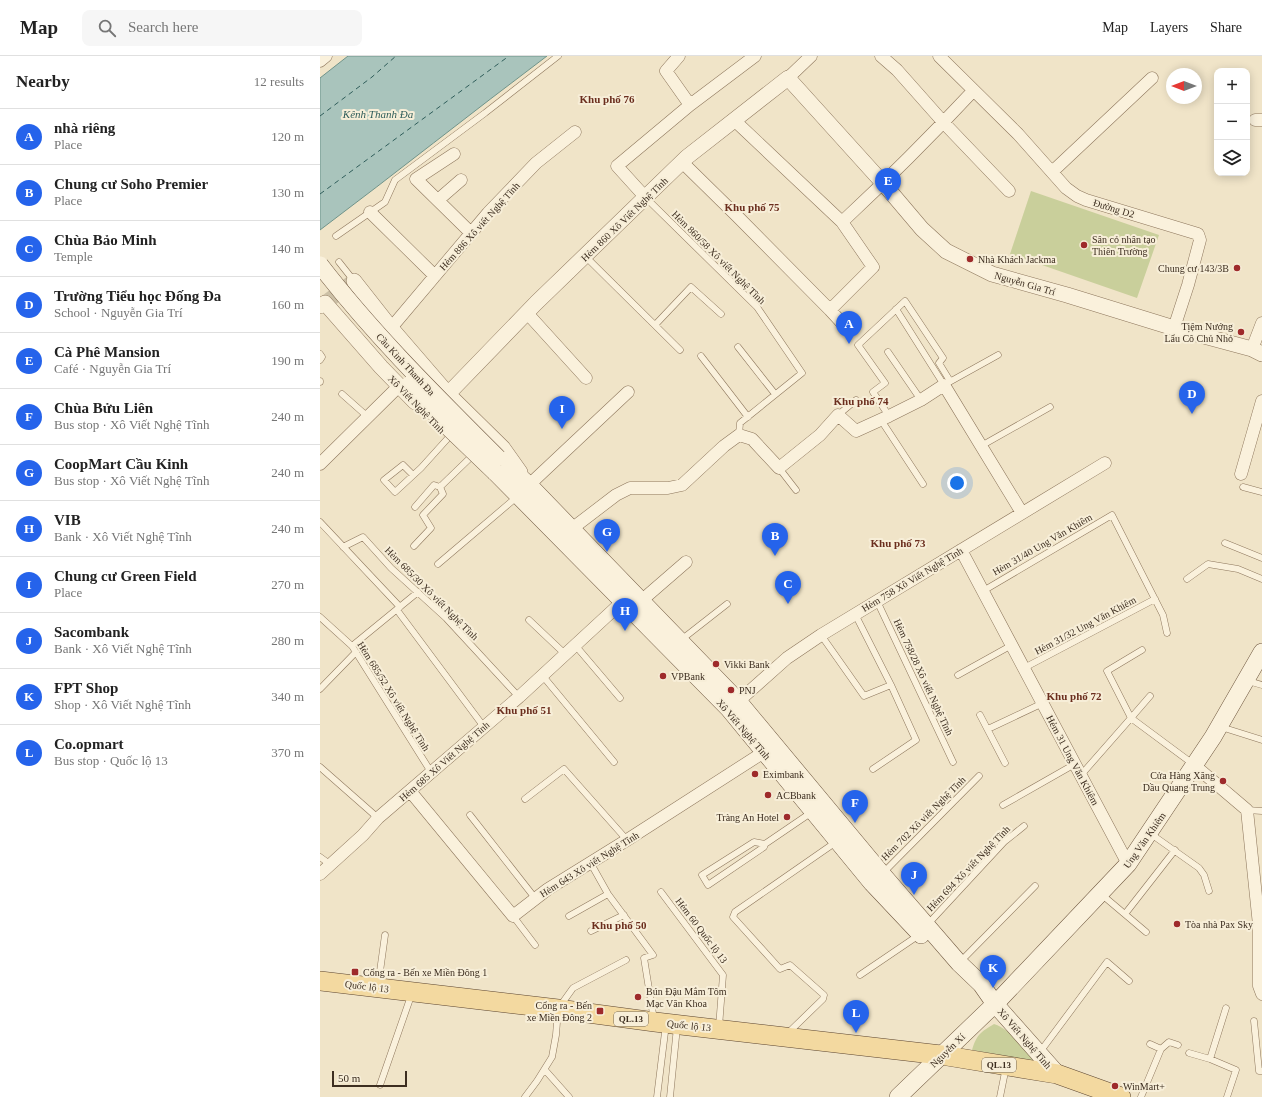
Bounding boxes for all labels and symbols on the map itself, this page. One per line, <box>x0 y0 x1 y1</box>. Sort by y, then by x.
north arrow <box>1166 68 1202 104</box>
district label: Khu phố 76 <box>579 93 635 105</box>
water label: Kênh Thanh Đa <box>342 108 414 120</box>
pin: E <box>875 168 901 201</box>
street label: Hẻm 860 Xô Viết Nghệ Tĩnh <box>579 175 670 264</box>
street label: Hẻm 886 Xô viết Nghệ Tĩnh <box>437 180 522 273</box>
street label: Đường D2 <box>1092 197 1136 220</box>
district label: Khu phố 75 <box>724 201 780 213</box>
street label: Hẻm 860/58 Xô viết Nghệ Tĩnh <box>670 208 768 306</box>
place label: Sân cỏ nhân tạo Thiên Trường <box>1092 234 1156 257</box>
marker: Sân cỏ nhân tạo Thiên Trường <box>1079 240 1089 250</box>
marker: Nhà Khách Jackma <box>965 254 975 264</box>
place label: Nhà Khách Jackma <box>978 254 1056 265</box>
place label: Chung cư 143/3B <box>1158 263 1229 274</box>
marker: Chung cư 143/3B <box>1232 263 1242 273</box>
street label: Nguyễn Gia Trí <box>993 270 1057 297</box>
pin: A <box>836 311 862 344</box>
place label: Tịệm Nướng Lẩu Cô Chủ Nhỏ <box>1164 321 1233 344</box>
marker: Tịệm Nướng Lẩu Cô Chủ Nhỏ <box>1236 327 1246 337</box>
street label: Cầu Kinh Thanh Đa <box>374 331 438 398</box>
street label: Xô Viết Nghệ Tĩnh <box>386 373 447 436</box>
pin: D <box>1179 381 1205 414</box>
district label: Khu phố 74 <box>833 395 889 407</box>
pin: I <box>549 396 575 429</box>
your location <box>947 473 967 493</box>
street label: Hẻm 31/40 Ung Văn Khiêm <box>991 511 1094 577</box>
pin: G <box>594 519 620 552</box>
pin: B <box>762 523 788 556</box>
district label: Khu phố 73 <box>870 537 926 549</box>
street label: Hẻm 685/30 Xô viết Nghệ Tĩnh <box>383 544 481 642</box>
street label: Hẻm 758 Xô Viết Nghệ Tĩnh <box>860 545 965 614</box>
pin: C <box>775 571 801 604</box>
street label: Hẻm 31/32 Ung Văn Khiêm <box>1033 594 1138 657</box>
pin: H <box>612 598 638 631</box>
street label: Hẻm 758/28 Xô viết Nghệ Tĩnh <box>892 617 955 737</box>
street label: Hẻm 685/52 Xô viết Nghệ Tĩnh <box>355 639 432 753</box>
marker: Vikki Bank <box>711 659 721 669</box>
place label: Vikki Bank <box>724 659 770 670</box>
marker: VPBank <box>658 671 668 681</box>
place label: VPBank <box>671 671 705 682</box>
marker: PNJ <box>726 685 736 695</box>
place label: PNJ <box>739 685 756 696</box>
district label: Khu phố 72 <box>1046 690 1102 702</box>
street label: Xô Viết Nghệ Tĩnh <box>714 697 773 762</box>
district label: Khu phố 51 <box>496 704 552 716</box>
street label: Hẻm 31 Ung Văn Khiêm <box>1044 713 1101 807</box>
street label: Hẻm 685 Xô Viết Nghệ Tĩnh <box>397 719 492 804</box>
marker: Eximbank <box>750 769 760 779</box>
place label: Eximbank <box>763 769 804 780</box>
place label: Cửa Hàng Xăng Dầu Quang Trung <box>1143 770 1215 793</box>
street label: Hẻm 702 Xô viết Nghệ Tĩnh <box>879 774 968 863</box>
marker: Cửa Hàng Xăng Dầu Quang Trung <box>1218 776 1228 786</box>
marker: ACBbank <box>763 790 773 800</box>
place label: ACBbank <box>776 790 816 801</box>
pin: F <box>842 790 868 823</box>
street label: Ung Văn Khiêm <box>1121 810 1168 870</box>
place label: Tràng An Hotel <box>717 812 779 823</box>
marker: Tràng An Hotel <box>782 812 792 822</box>
street label: Hẻm 694 Xô viết Nghệ Tĩnh <box>925 823 1012 913</box>
street label: Hẻm 643 Xô viết Nghệ Tĩnh <box>538 829 641 899</box>
pin: J <box>901 862 927 895</box>
street label: Hẻm 60 Quốc lộ 13 <box>673 895 730 965</box>
district label: Khu phố 50 <box>591 919 647 931</box>
marker: Tòa nhà Pax Sky <box>1172 919 1182 929</box>
place label: Tòa nhà Pax Sky <box>1185 919 1253 930</box>
pin: K <box>980 955 1006 988</box>
marker: Cổng ra - Bến xe Miền Đông 1 <box>350 967 360 977</box>
place label: Cổng ra - Bến xe Miền Đông 1 <box>363 967 487 978</box>
street label: Quốc lộ 13 <box>344 978 390 995</box>
place label: Bún Đậu Mắm Tôm Mạc Văn Khoa <box>646 986 727 1009</box>
marker: Bún Đậu Mắm Tôm Mạc Văn Khoa <box>633 992 643 1002</box>
place label: Cổng ra - Bến xe Miền Đông 2 <box>527 1000 592 1023</box>
pin: L <box>843 1000 869 1033</box>
marker: Cổng ra - Bến xe Miền Đông 2 <box>595 1006 605 1016</box>
street label: Xô Viết Nghệ Tĩnh <box>995 1006 1054 1071</box>
road number: QL.13 <box>614 1012 648 1026</box>
street label: Quốc lộ 13 <box>666 1018 712 1033</box>
street label: Nguyễn Xí <box>928 1031 967 1070</box>
road number: QL.13 <box>982 1058 1016 1072</box>
scale bar <box>332 1069 407 1088</box>
marker: WinMart+ <box>1110 1081 1120 1091</box>
place label: WinMart+ <box>1123 1081 1165 1092</box>

